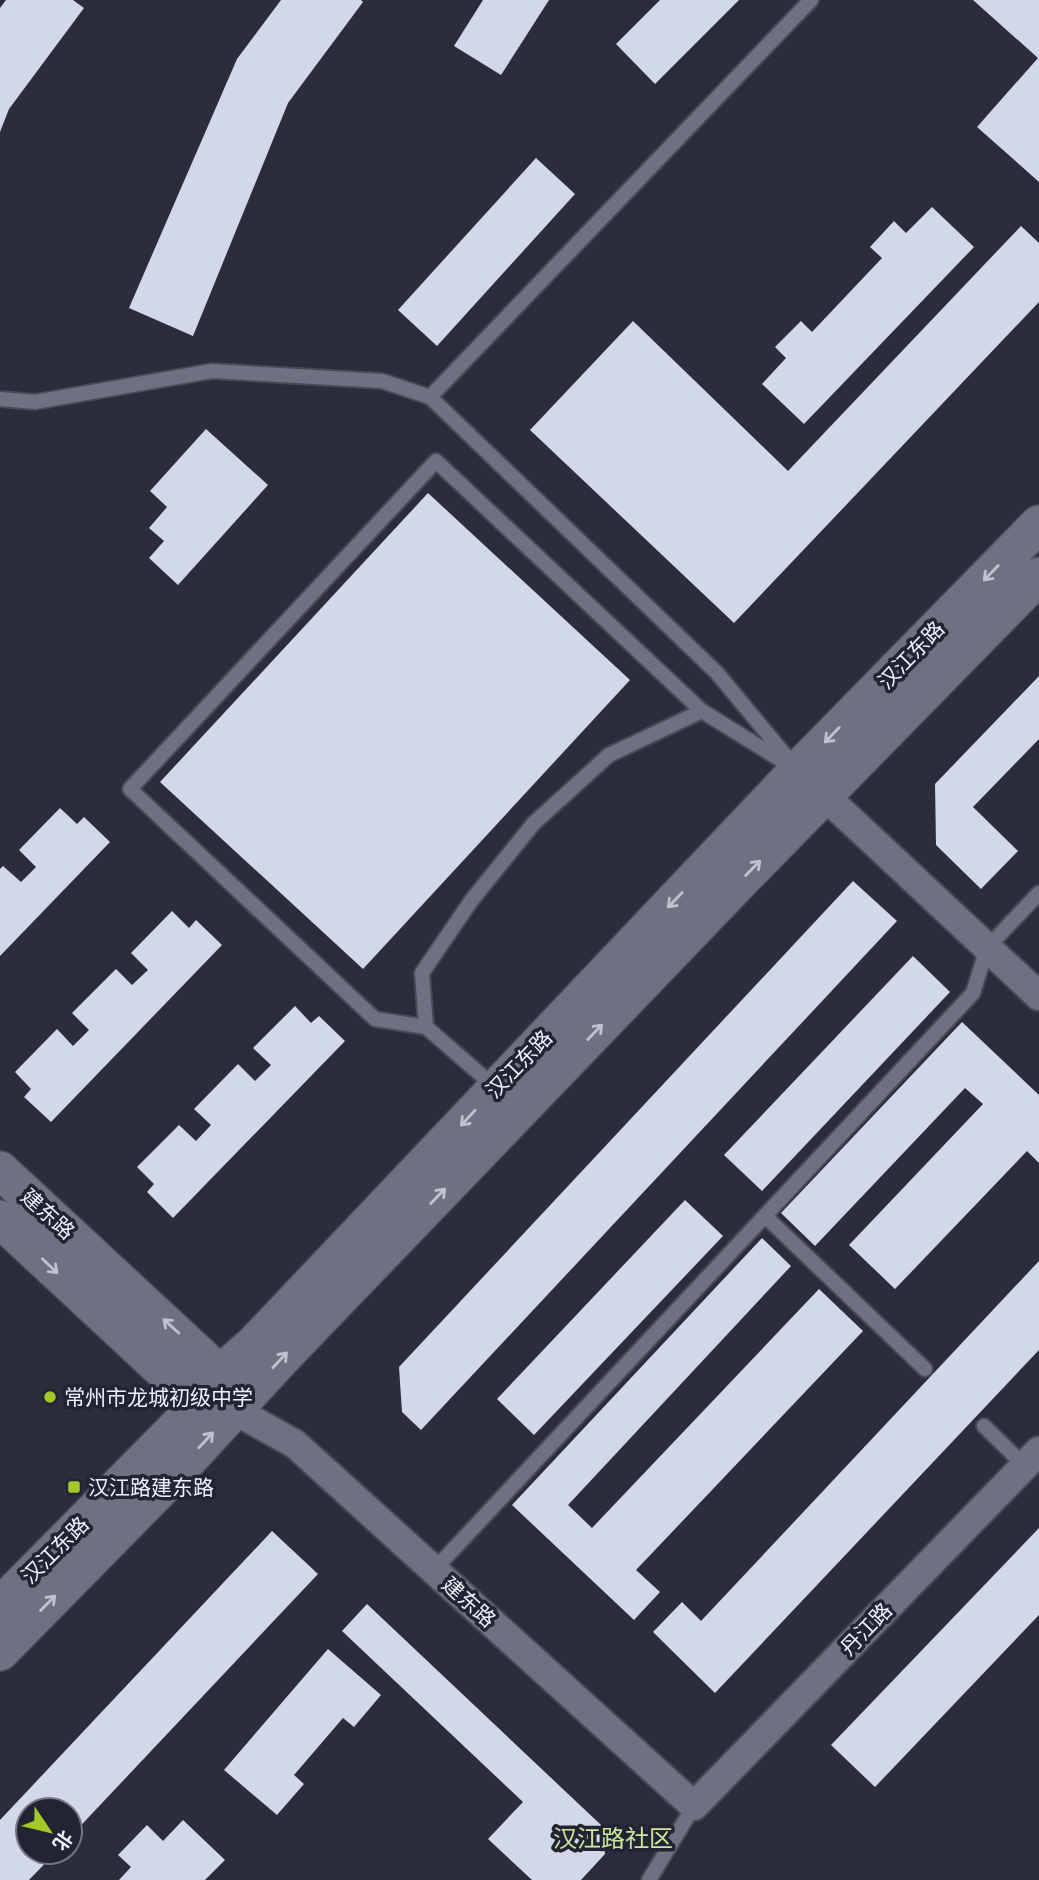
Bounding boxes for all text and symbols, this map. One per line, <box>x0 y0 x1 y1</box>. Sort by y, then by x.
one-way arrow <box>983 564 1000 581</box>
street label: 汉江东路 <box>871 615 951 695</box>
one-way arrow <box>824 727 841 744</box>
one-way arrow <box>744 860 761 877</box>
one-way arrow <box>667 891 683 909</box>
street label: 汉江东路 <box>479 1024 559 1104</box>
one-way arrow <box>587 1024 604 1041</box>
one-way arrow <box>459 1109 476 1126</box>
street label: 建东路 <box>15 1182 81 1246</box>
one-way arrow <box>429 1188 446 1205</box>
one-way arrow <box>41 1257 58 1274</box>
one-way arrow <box>162 1318 180 1334</box>
one-way arrow <box>272 1352 289 1369</box>
place label: 常州市龙城初级中学 <box>64 1383 253 1412</box>
marker: 常州市龙城初级中学 <box>42 1389 58 1405</box>
one-way arrow <box>198 1432 215 1449</box>
place label: 汉江路建东路 <box>88 1473 214 1502</box>
marker: 汉江路建东路 <box>66 1479 82 1495</box>
street label: 汉江东路 <box>15 1510 95 1590</box>
street label: 建东路 <box>436 1570 502 1634</box>
one-way arrow <box>39 1595 56 1612</box>
street label: 丹江路 <box>834 1596 898 1662</box>
north arrow <box>14 1796 84 1866</box>
district label: 汉江路社区 <box>553 1822 673 1854</box>
text: 北 <box>47 1826 79 1856</box>

